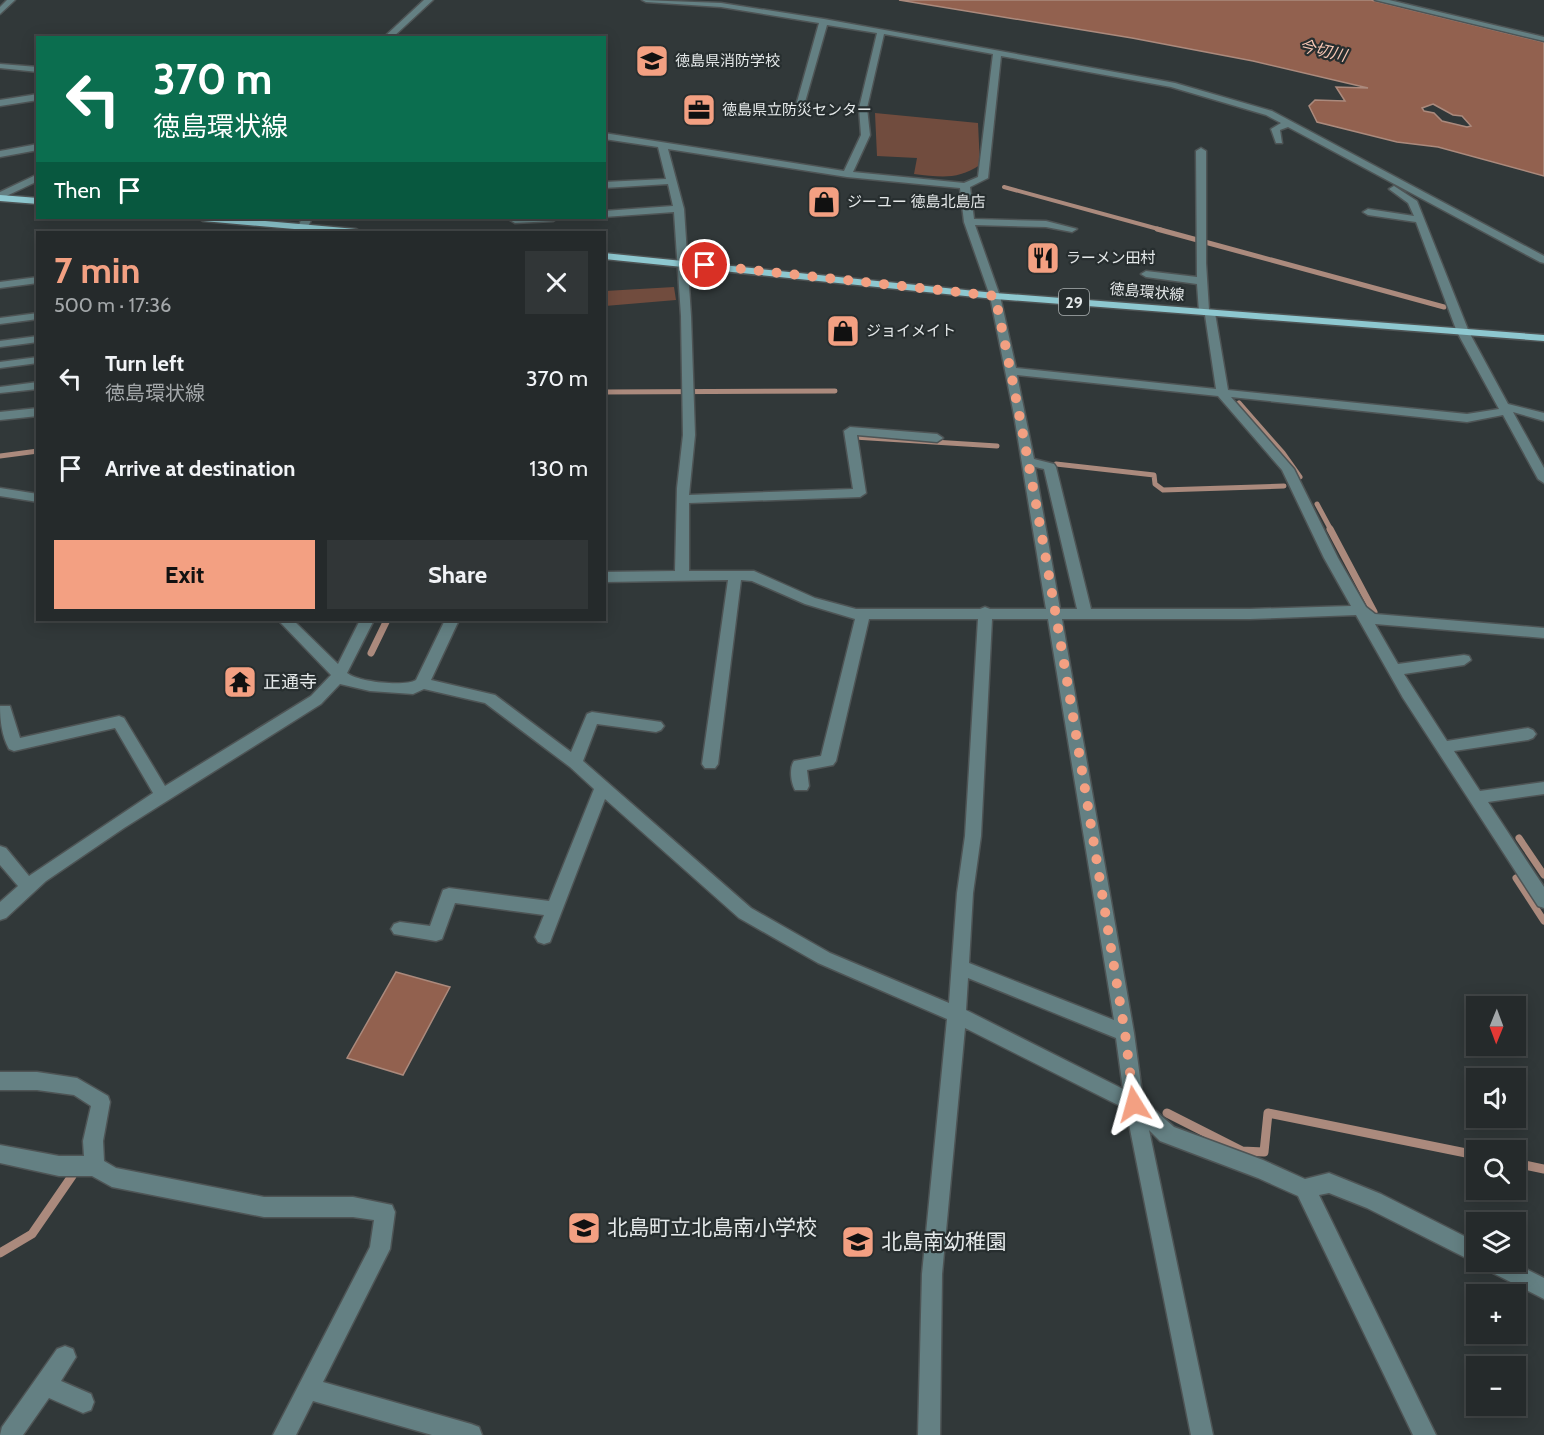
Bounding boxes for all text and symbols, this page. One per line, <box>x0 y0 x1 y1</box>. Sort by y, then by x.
water label: 今切川 <box>1297 36 1350 66</box>
school or university icon: 徳島県消防学校 <box>634 43 670 79</box>
place label: 徳島県消防学校 <box>675 52 780 70</box>
text: 370 m <box>153 53 272 105</box>
icon: left <box>54 60 132 138</box>
office icon: 徳島県立防災センター <box>681 92 717 128</box>
place label: 徳島県立防災センター <box>722 101 872 119</box>
text: 徳島環状線 <box>153 110 288 143</box>
icon: arrive <box>113 174 146 207</box>
text: Then <box>54 177 101 204</box>
shop icon: ジーユー 徳島北島店 <box>806 184 842 220</box>
place label: ジーユー 徳島北島店 <box>847 193 985 211</box>
pin <box>679 239 730 290</box>
restaurant icon: ラーメン田村 <box>1025 240 1061 276</box>
text: 7 min <box>54 248 140 292</box>
icon: arrive <box>688 248 721 281</box>
place label: ラーメン田村 <box>1066 249 1155 267</box>
button: close <box>525 251 588 314</box>
street label: 徳島環状線 <box>1109 280 1185 304</box>
road number: 29 <box>1059 289 1089 315</box>
text: 500 m · 17:36 <box>54 293 171 317</box>
shop icon: ジョイメイト <box>825 313 861 349</box>
place label: ジョイメイト <box>866 322 956 340</box>
text: Turn left <box>105 350 184 377</box>
icon: left <box>54 362 87 395</box>
text: 370 m <box>526 365 588 392</box>
text: 徳島環状線 <box>105 381 205 405</box>
icon: arrive <box>54 452 87 485</box>
text: Arrive at destination <box>105 455 295 482</box>
text: 130 m <box>529 455 588 482</box>
button: Exit <box>54 540 315 609</box>
button: Share <box>327 540 588 609</box>
temple icon: 正通寺 <box>222 664 258 700</box>
place label: 正通寺 <box>263 671 317 693</box>
north arrow <box>1466 996 1526 1056</box>
map controls <box>1466 996 1526 1416</box>
button: sound <box>1466 1068 1526 1128</box>
position arrow <box>1102 1072 1166 1136</box>
button: search <box>1466 1140 1526 1200</box>
school or university icon: 北島町立北島南小学校 <box>566 1210 602 1246</box>
button: layers <box>1466 1212 1526 1272</box>
place label: 北島町立北島南小学校 <box>607 1215 817 1240</box>
school or university icon: 北島南幼稚園 <box>840 1224 876 1260</box>
place label: 北島南幼稚園 <box>881 1229 1007 1254</box>
button: + <box>1466 1284 1526 1344</box>
button: − <box>1466 1356 1526 1416</box>

